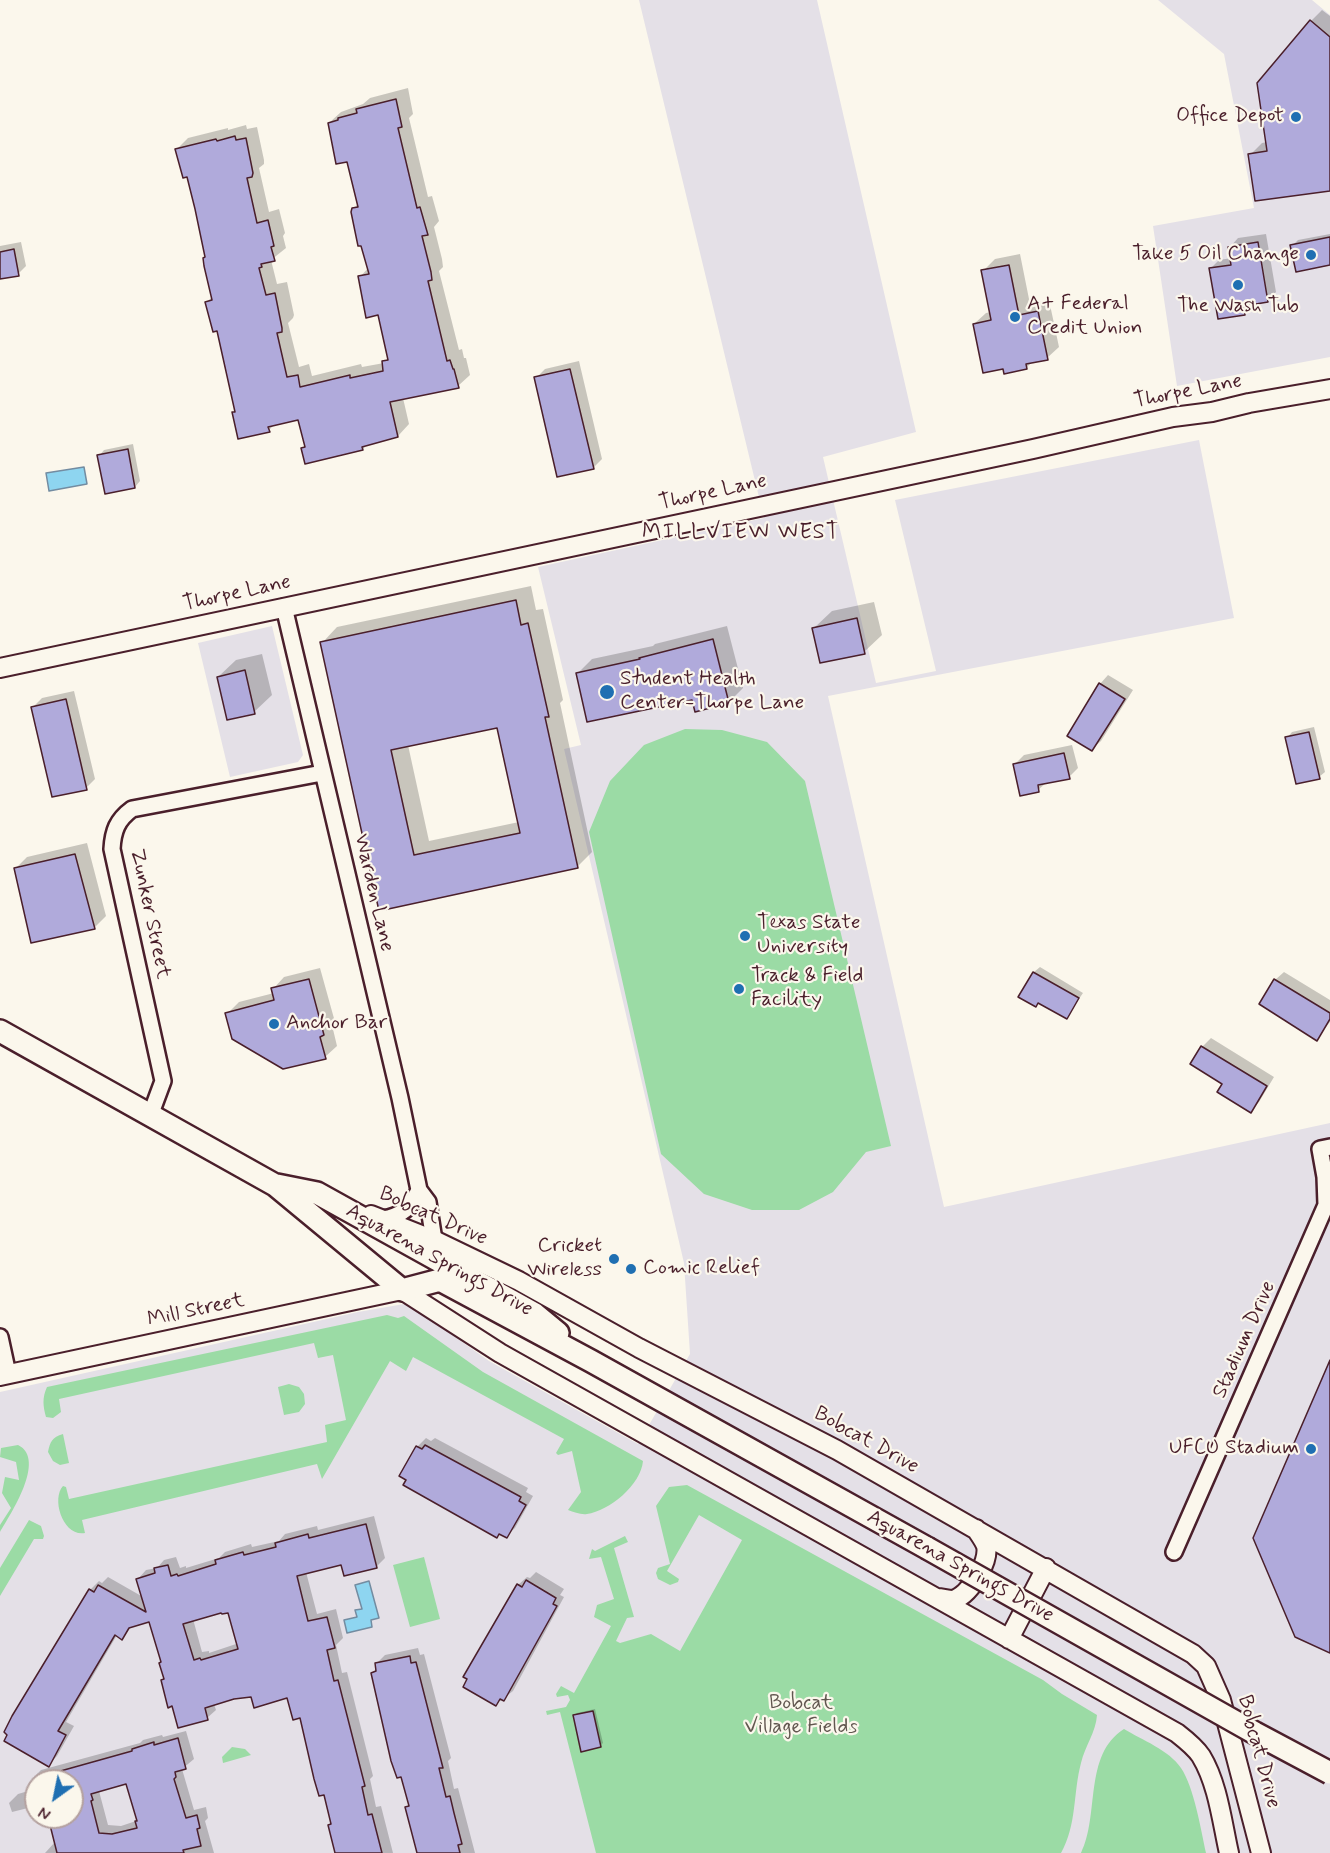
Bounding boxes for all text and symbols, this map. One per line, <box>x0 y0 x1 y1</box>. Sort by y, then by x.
place label: Office Depot <box>1176 104 1284 130</box>
marker: Office Depot <box>1289 110 1303 124</box>
place label: Take 5 Oil Change <box>1132 242 1299 268</box>
marker: Take 5 Oil Change <box>1304 248 1318 262</box>
marker: The Wash Tub <box>1231 278 1245 292</box>
place label: A+ Federal Credit Union <box>1027 292 1143 342</box>
place label: The Wash Tub <box>1177 294 1299 320</box>
marker: A+ Federal Credit Union <box>1008 310 1022 324</box>
street label: Thorpe Lane <box>1132 369 1244 415</box>
street label: Thorpe Lane <box>657 469 769 517</box>
district label: MILLVIEW WEST <box>642 520 840 546</box>
street label: Thorpe Lane <box>181 570 293 618</box>
place label: Student Health Center-Thorpe Lane <box>620 667 804 717</box>
marker: Student Health Center-Thorpe Lane <box>598 683 616 701</box>
street label: Warden Lane <box>347 832 399 954</box>
street label: Zunker Street <box>123 847 175 981</box>
place label: Texas State University <box>757 911 861 961</box>
marker: Texas State University <box>738 929 752 943</box>
place label: Track & Field Facility <box>751 964 863 1014</box>
marker: Track & Field Facility <box>732 982 746 996</box>
place label: Anchor Bar <box>286 1011 387 1037</box>
marker: Anchor Bar <box>267 1017 281 1031</box>
street label: Bobcat Drive <box>375 1182 491 1252</box>
street label: Aquarena Springs Drive <box>341 1199 537 1323</box>
place label: Cricket Wireless <box>527 1234 602 1284</box>
marker: Cricket Wireless <box>607 1252 621 1266</box>
place label: Comic Relief <box>643 1256 760 1282</box>
marker: Comic Relief <box>624 1262 638 1276</box>
street label: Stadium Drive <box>1208 1277 1282 1403</box>
street label: Mill Street <box>145 1288 247 1334</box>
street label: Bobcat Drive <box>809 1402 923 1480</box>
place label: UFCU Stadium <box>1169 1436 1299 1462</box>
marker: UFCU Stadium <box>1304 1442 1318 1456</box>
street label: Aquarena Springs Drive <box>862 1505 1058 1629</box>
park label: Bobcat Village Fields <box>744 1691 858 1741</box>
street label: Bobcat Drive <box>1231 1693 1285 1811</box>
north arrow <box>24 1769 84 1829</box>
text: N <box>35 1801 55 1825</box>

